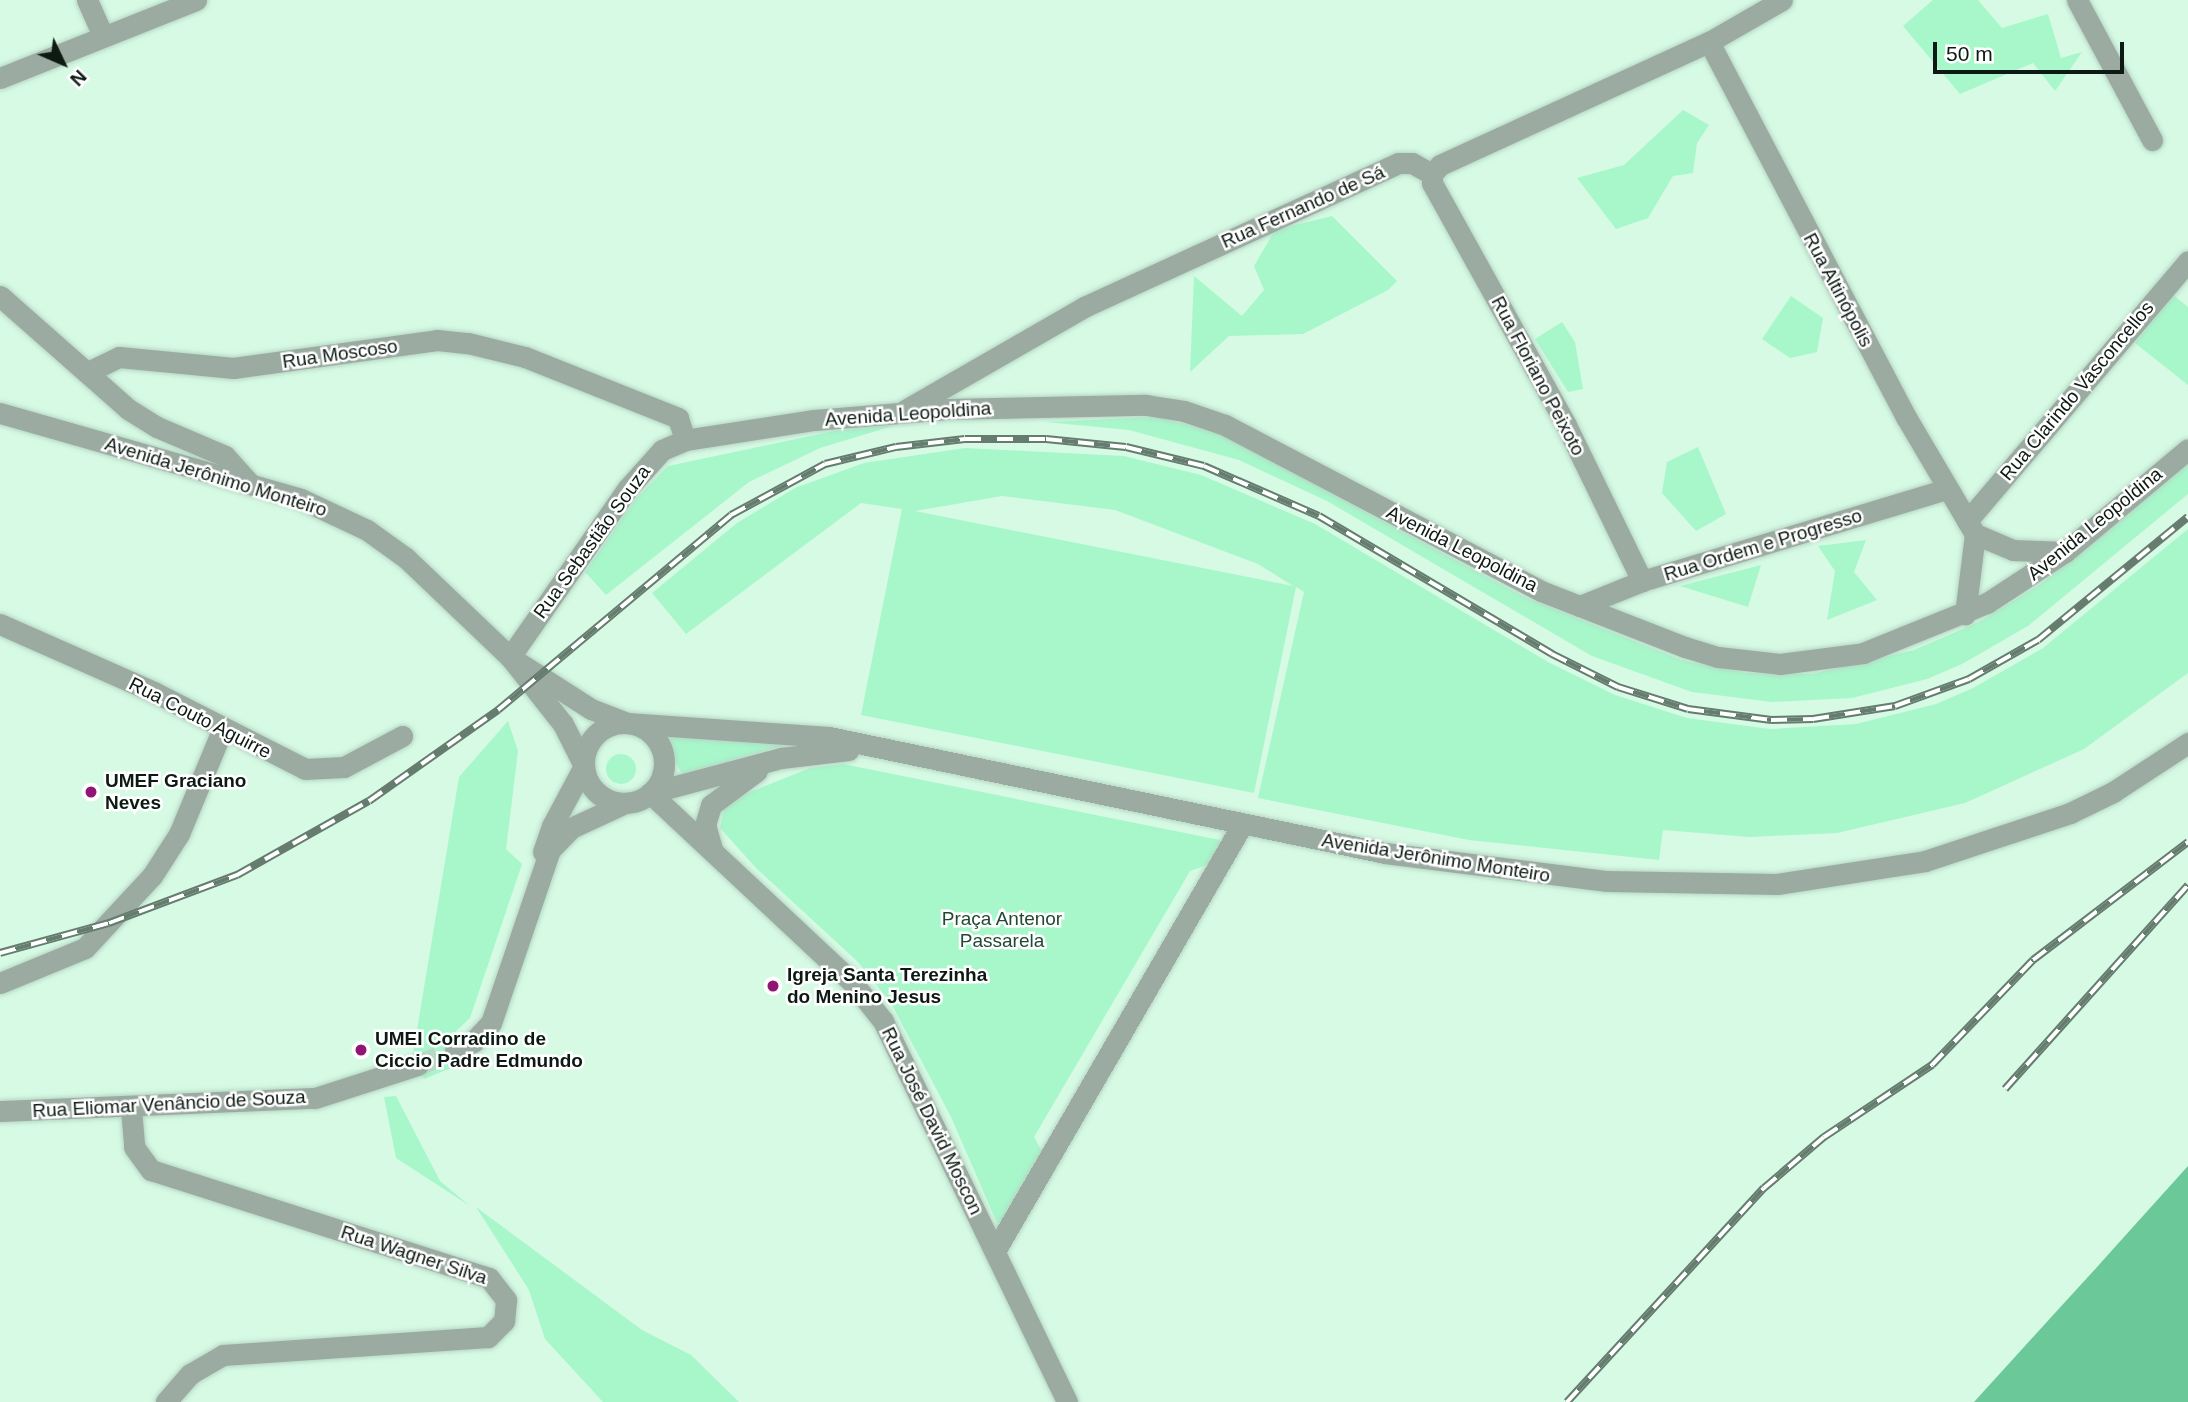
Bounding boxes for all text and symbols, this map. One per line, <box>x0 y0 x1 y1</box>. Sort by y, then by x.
north arrow <box>28 28 98 98</box>
scale bar <box>1936 28 2127 72</box>
text: 50 m <box>1946 42 1993 65</box>
text: N <box>66 66 91 90</box>
street label: Rua Fernando de Sá <box>1218 161 1388 253</box>
street label: Rua Altinópolis <box>1798 229 1878 351</box>
street label: Rua Floriano Peixoto <box>1486 292 1590 460</box>
street label: Rua Clarindo Vasconcellos <box>1995 297 2159 485</box>
street label: Rua Moscoso <box>281 335 399 373</box>
street label: Avenida Leopoldina <box>824 397 992 431</box>
street label: Avenida Jerônimo Monteiro <box>102 432 330 522</box>
street label: Rua Sebastião Souza <box>529 461 655 623</box>
street label: Avenida Leopoldina <box>2023 463 2167 585</box>
street label: Avenida Leopoldina <box>1383 501 1541 597</box>
street label: Rua Ordem e Progresso <box>1661 504 1865 586</box>
street label: Rua Couto Aguirre <box>125 672 275 764</box>
place label: UMEF Graciano Neves <box>105 770 246 814</box>
marker: UMEF Graciano Neves <box>83 784 99 800</box>
street label: Avenida Jerônimo Monteiro <box>1320 829 1552 887</box>
park label: Praça Antenor Passarela <box>941 908 1063 952</box>
place label: Igreja Santa Terezinha do Menino Jesus <box>787 964 987 1008</box>
marker: Igreja Santa Terezinha do Menino Jesus <box>765 978 781 994</box>
street label: Rua José David Moscon <box>877 1023 987 1219</box>
place label: UMEI Corradino de Ciccio Padre Edmundo <box>375 1028 583 1072</box>
marker: UMEI Corradino de Ciccio Padre Edmundo <box>353 1042 369 1058</box>
street label: Rua Eliomar Venâncio de Souza <box>32 1085 306 1123</box>
street label: Rua Wagner Silva <box>338 1221 490 1289</box>

